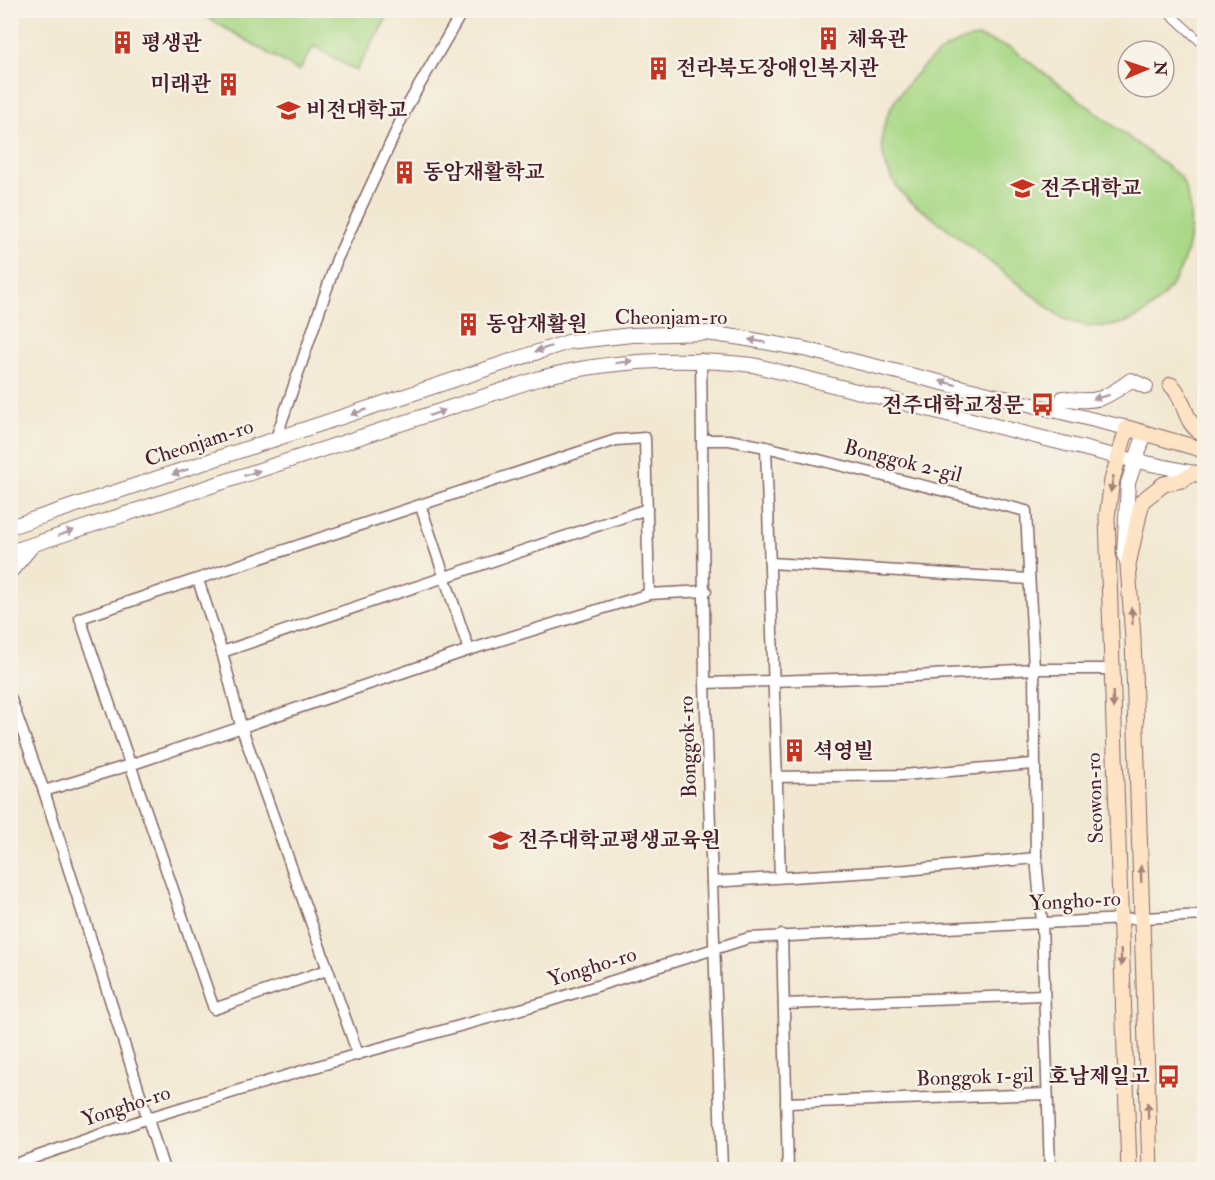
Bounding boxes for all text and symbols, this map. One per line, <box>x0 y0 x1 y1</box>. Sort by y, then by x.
building icon: 체육관 <box>816 26 842 52</box>
place label: 체육관 <box>847 26 909 53</box>
building icon: 평생관 <box>110 30 136 56</box>
place label: 평생관 <box>141 30 203 57</box>
north arrow <box>1116 39 1176 99</box>
building icon: 전라북도장애인복지관 <box>645 55 671 81</box>
place label: 전라북도장애인복지관 <box>676 55 880 82</box>
text: N <box>1150 60 1170 77</box>
place label: 미래관 <box>150 71 212 98</box>
building icon: 미래관 <box>216 71 242 97</box>
school or university icon: 비전대학교 <box>275 97 301 123</box>
place label: 비전대학교 <box>306 97 407 124</box>
building icon: 동암재활학교 <box>392 159 418 185</box>
place label: 동암재활학교 <box>423 159 545 186</box>
school or university icon: 전주대학교 <box>1009 175 1035 201</box>
place label: 전주대학교 <box>1040 175 1141 202</box>
street label: Cheonjam-ro <box>615 304 727 331</box>
building icon: 동암재활원 <box>455 311 481 337</box>
place label: 동암재활원 <box>486 311 587 338</box>
one-way arrow <box>748 336 767 345</box>
one-way arrow <box>534 345 552 355</box>
one-way arrow <box>615 357 634 367</box>
one-way arrow <box>938 377 957 387</box>
place label: 전주대학교정문 <box>882 392 1024 419</box>
bus stop icon: 전주대학교정문 <box>1029 392 1055 418</box>
one-way arrow <box>1092 393 1110 403</box>
one-way arrow <box>428 407 446 417</box>
one-way arrow <box>350 408 368 418</box>
street label: Cheonjam-ro <box>141 413 257 473</box>
street label: Bonggok 2-gil <box>841 433 965 489</box>
one-way arrow <box>171 468 189 477</box>
one-way arrow <box>243 468 261 477</box>
one-way arrow <box>1107 475 1116 494</box>
one-way arrow <box>57 527 75 537</box>
one-way arrow <box>1127 607 1137 626</box>
one-way arrow <box>1108 690 1117 709</box>
street label: Bonggok-ro <box>673 695 703 799</box>
building icon: 셕영빌 <box>782 738 808 764</box>
place label: 셕영빌 <box>813 738 874 765</box>
street label: Seowon-ro <box>1080 752 1110 844</box>
school or university icon: 전주대학교평생교육원 <box>487 827 513 853</box>
place label: 전주대학교평생교육원 <box>518 827 721 854</box>
one-way arrow <box>1137 865 1146 884</box>
street label: Yongho-ro <box>1029 885 1121 917</box>
street label: Yongho-ro <box>544 941 640 993</box>
one-way arrow <box>1117 948 1126 967</box>
street label: Bonggok 1-gil <box>916 1061 1035 1093</box>
place label: 호남제일고 <box>1049 1063 1150 1090</box>
bus stop icon: 호남제일고 <box>1155 1063 1181 1089</box>
street label: Yongho-ro <box>78 1079 174 1133</box>
one-way arrow <box>1144 1102 1153 1121</box>

